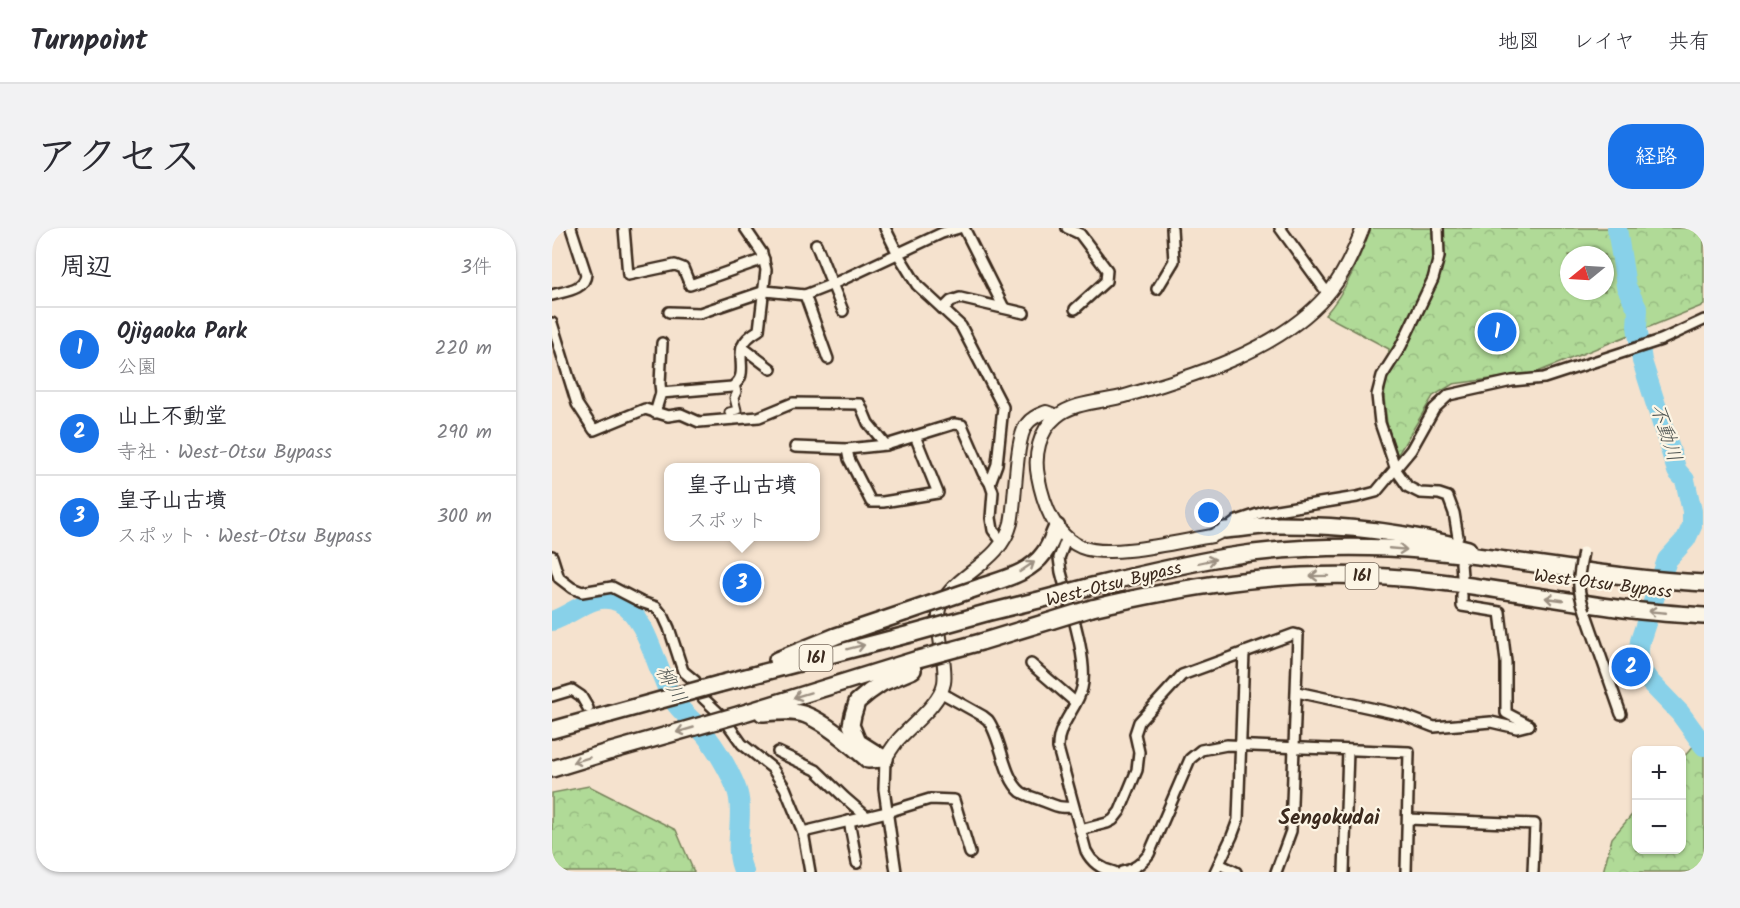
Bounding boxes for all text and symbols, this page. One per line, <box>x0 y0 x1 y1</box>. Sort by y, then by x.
text: Turnpoint <box>30 19 148 64</box>
text: 地図 <box>1498 26 1540 59</box>
text: レイヤ <box>1573 26 1635 59</box>
text: 共有 <box>1668 26 1710 59</box>
button: 経路 <box>1608 124 1704 189</box>
text: アクセス <box>36 125 201 192</box>
north arrow <box>1560 246 1614 300</box>
text: 周辺 <box>60 247 112 289</box>
text: 3件 <box>461 252 492 284</box>
pin: 1 <box>1478 310 1516 354</box>
text: Ojigaoka Park <box>117 315 247 350</box>
text: 1 <box>76 333 83 365</box>
text: 220 m <box>435 333 492 365</box>
text: 公園 <box>117 352 157 384</box>
text: 山上不動堂 <box>117 400 227 435</box>
water label: 不動川 <box>1641 400 1689 466</box>
text: 2 <box>74 417 85 449</box>
text: 290 m <box>437 417 492 449</box>
text: 寺社 · West-Otsu Bypass <box>117 437 332 469</box>
popup <box>664 463 820 541</box>
text: 皇子山古墳 <box>687 469 797 504</box>
text: 皇子山古墳 <box>117 484 227 519</box>
your location <box>1194 498 1223 527</box>
text: 3 <box>74 501 85 533</box>
text: 300 m <box>437 501 492 533</box>
text: スポット <box>687 506 767 538</box>
text: スポット · West-Otsu Bypass <box>117 521 372 553</box>
one-way arrow <box>1388 544 1407 555</box>
street label: West-Otsu Bypass <box>1043 554 1185 616</box>
one-way arrow <box>1196 555 1216 566</box>
pin: 3 <box>722 560 762 606</box>
one-way arrow <box>1019 561 1036 574</box>
street label: West-Otsu Bypass <box>1532 562 1674 608</box>
road number: 161 <box>1346 563 1378 589</box>
one-way arrow <box>1309 570 1329 582</box>
one-way arrow <box>1545 593 1565 604</box>
one-way arrow <box>1648 606 1668 617</box>
one-way arrow <box>847 640 866 652</box>
pin: 2 <box>1612 644 1650 690</box>
road number: 161 <box>800 645 832 671</box>
water label: 柳川 <box>646 660 694 710</box>
one-way arrow <box>793 690 812 701</box>
one-way arrow <box>676 725 695 736</box>
map controls <box>1632 746 1686 854</box>
button: + <box>1632 746 1686 800</box>
one-way arrow <box>572 755 591 766</box>
button: − <box>1632 800 1686 854</box>
district label: Sengokudai <box>1278 802 1380 835</box>

